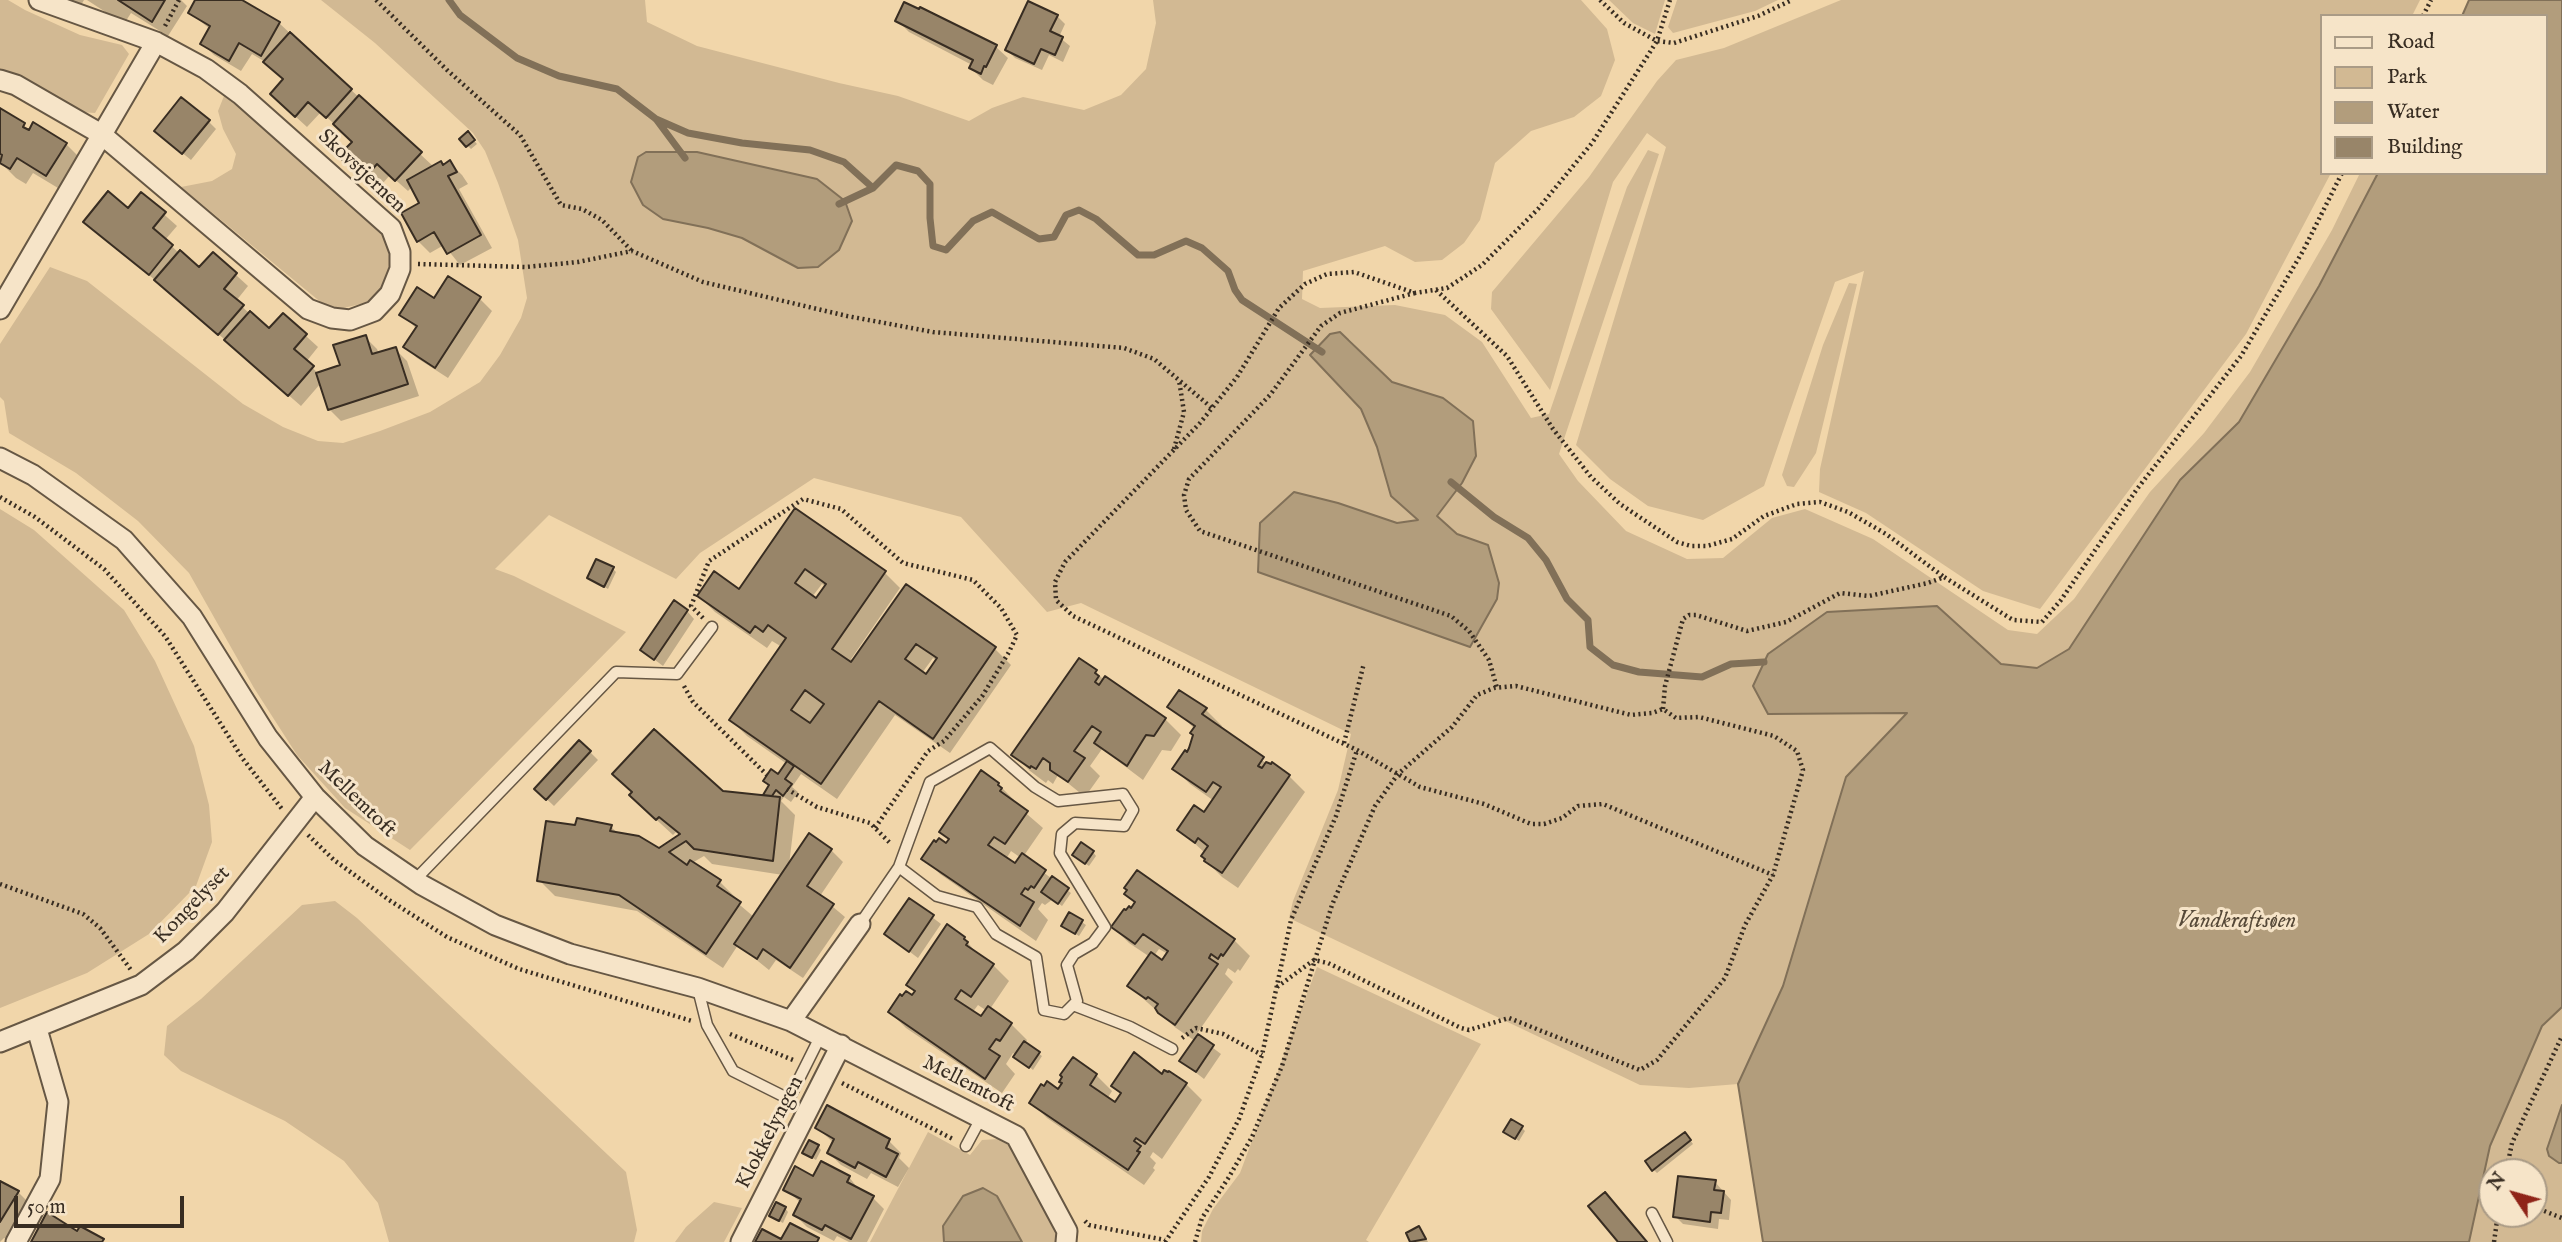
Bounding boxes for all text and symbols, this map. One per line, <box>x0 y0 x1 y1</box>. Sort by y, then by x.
legend <box>2320 14 2548 175</box>
text: Road <box>2387 29 2434 56</box>
text: Park <box>2387 64 2427 91</box>
text: Water <box>2387 99 2439 126</box>
street label: Skovstjernen <box>312 125 410 219</box>
text: Building <box>2387 134 2462 161</box>
street label: Mellemtoft <box>311 756 401 844</box>
street label: Kongelyset <box>150 862 236 950</box>
water label: Vandkraftsøen <box>2178 908 2296 936</box>
street label: Mellemtoft <box>918 1051 1018 1119</box>
street label: Klokkelyngen <box>732 1072 810 1194</box>
north arrow <box>2478 1158 2548 1228</box>
text: N <box>2483 1168 2512 1196</box>
scale bar <box>18 1182 187 1226</box>
text: 50 m <box>27 1194 66 1221</box>

